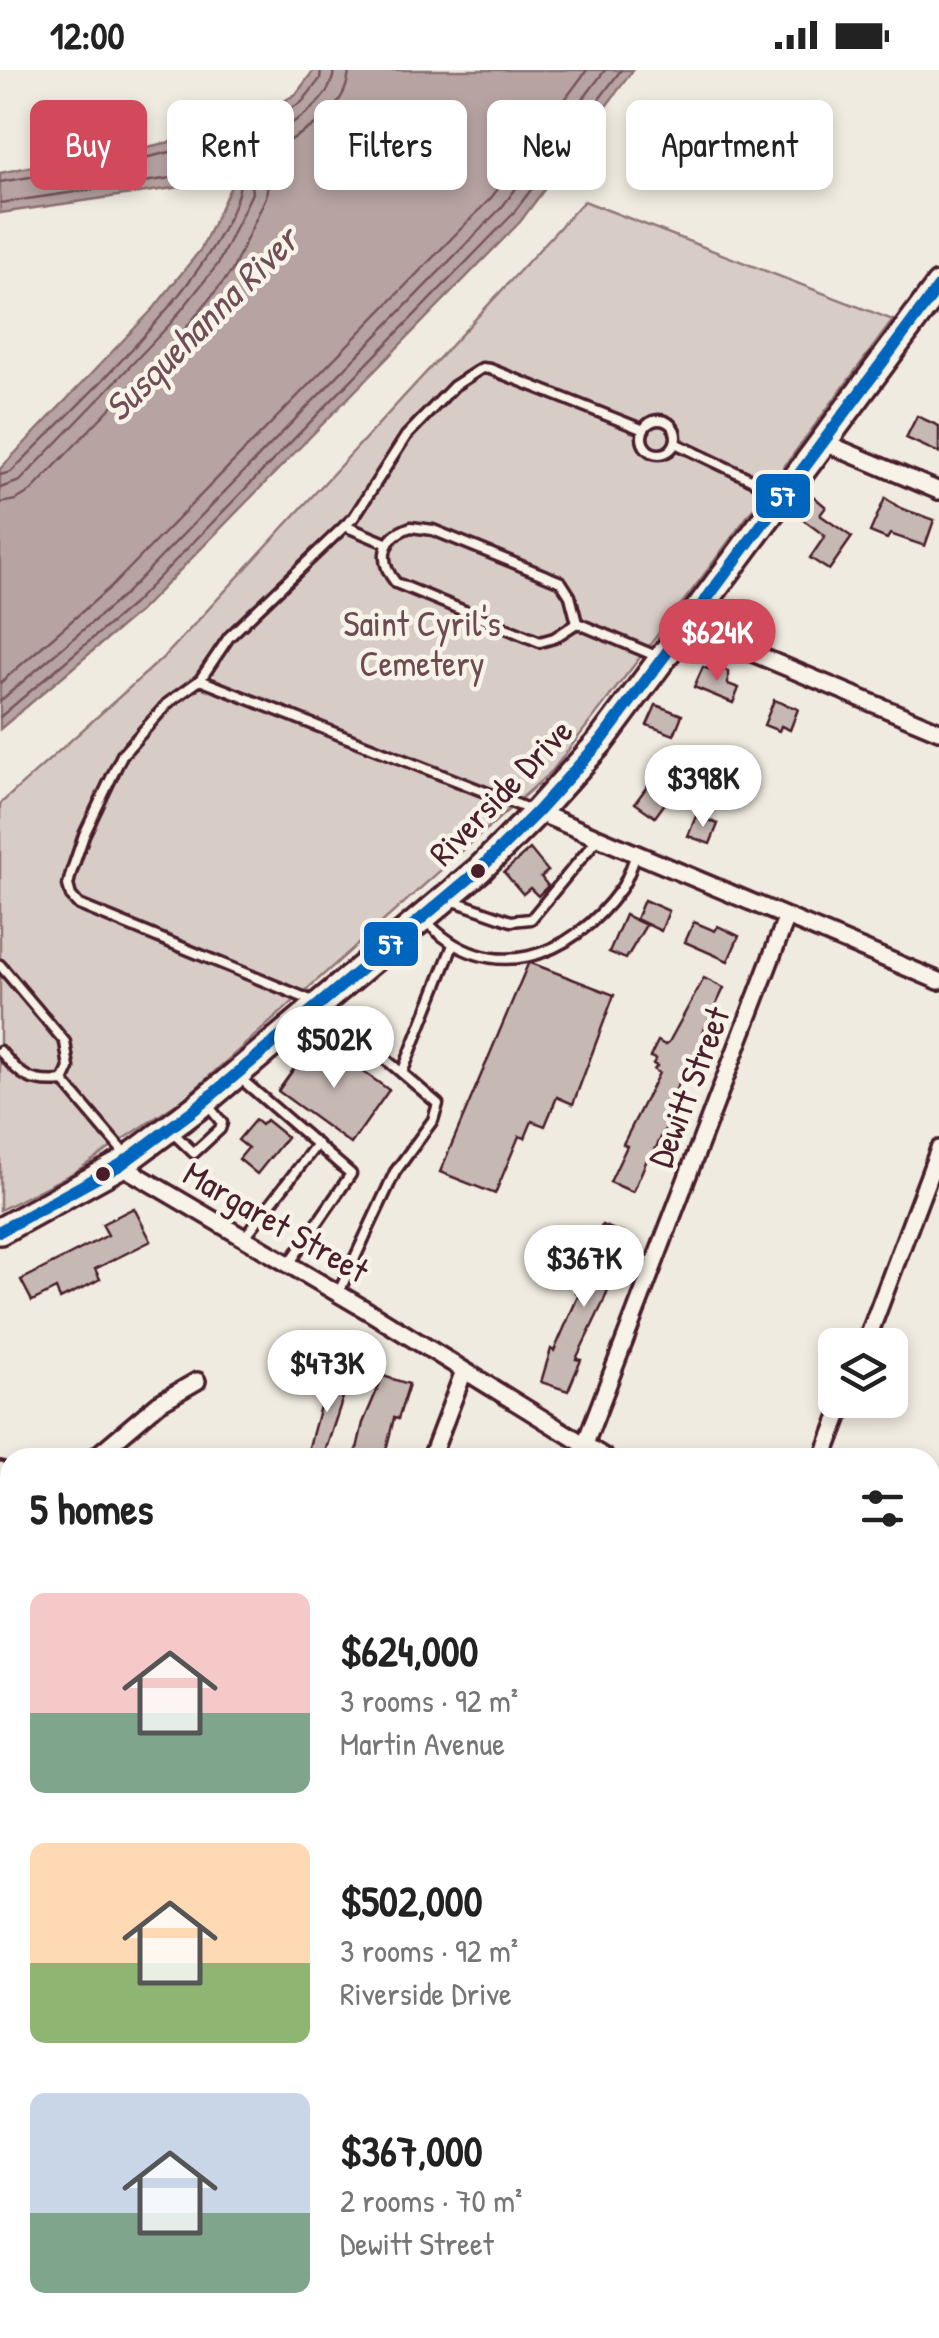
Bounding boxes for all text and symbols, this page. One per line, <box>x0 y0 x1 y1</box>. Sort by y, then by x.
text: 12:00 <box>50 9 124 61</box>
chip: Buy <box>30 100 147 190</box>
chip: Rent <box>167 100 294 190</box>
chip: Filters <box>314 100 467 190</box>
chip: New <box>487 100 606 190</box>
chip: Apartment <box>626 100 833 190</box>
water label: Susquehanna River <box>92 212 312 432</box>
line badge: 57 <box>754 472 812 520</box>
text: 57 <box>770 477 796 515</box>
pin: $624K <box>647 599 787 684</box>
park label: Saint Cyril's Cemetery <box>343 600 501 687</box>
text: $624K <box>681 610 753 653</box>
street label: Riverside Drive <box>418 708 583 876</box>
pin: $398K <box>633 745 773 830</box>
text: $398K <box>667 756 739 799</box>
unlabelled marker <box>468 861 488 881</box>
line badge: 57 <box>362 920 420 968</box>
text: 57 <box>378 925 404 963</box>
street label: Dewitt Street <box>636 999 741 1174</box>
pin: $502K <box>264 1006 404 1091</box>
text: $502K <box>296 1017 372 1060</box>
street label: Margaret Street <box>175 1150 378 1294</box>
unlabelled marker <box>93 1164 113 1184</box>
pin: $367K <box>514 1225 654 1310</box>
text: $367K <box>546 1236 622 1279</box>
map controls <box>818 1328 908 1418</box>
button: layers <box>818 1328 908 1418</box>
pin: $473K <box>257 1330 397 1415</box>
text: $473K <box>289 1341 365 1384</box>
text: 5 homes <box>30 1480 153 1537</box>
icon: filters <box>855 1481 910 1536</box>
text: $624,000 <box>340 1622 478 1679</box>
icon: home <box>110 1633 230 1753</box>
text: 3 rooms · 92 m² <box>340 1679 518 1722</box>
text: Martin Avenue <box>340 1722 505 1765</box>
text: $502,000 <box>340 1872 482 1929</box>
icon: home <box>110 1883 230 2003</box>
text: 3 rooms · 92 m² <box>340 1929 518 1972</box>
text: Riverside Drive <box>340 1972 512 2015</box>
text: $367,000 <box>340 2122 483 2179</box>
icon: home <box>110 2133 230 2253</box>
text: 2 rooms · 70 m² <box>340 2179 522 2222</box>
text: Dewitt Street <box>340 2222 494 2265</box>

